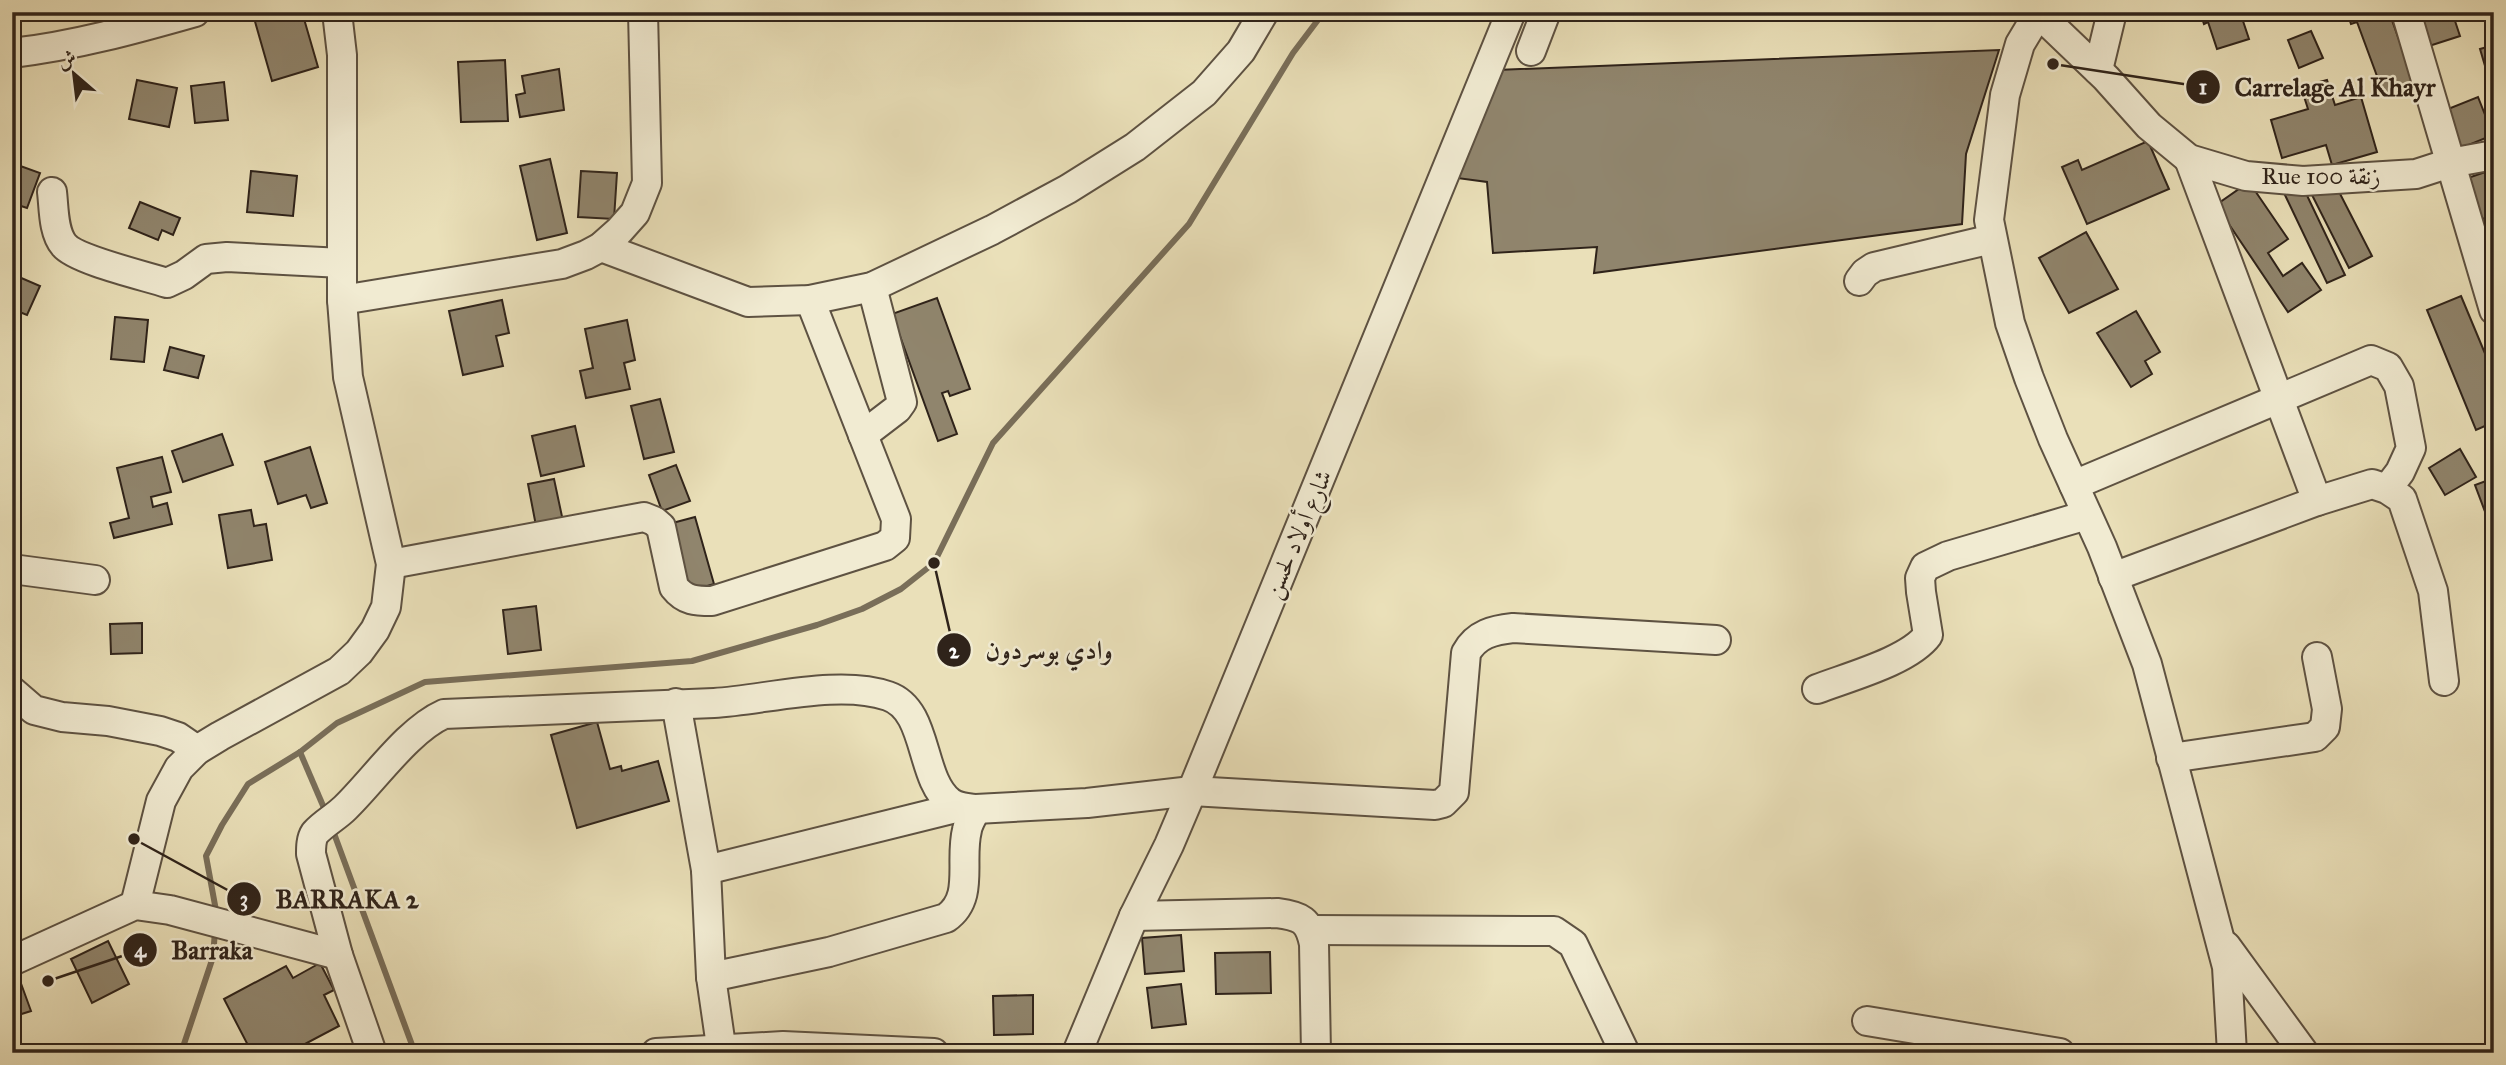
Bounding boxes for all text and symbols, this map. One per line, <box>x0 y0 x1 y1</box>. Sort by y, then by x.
north arrow <box>38 38 108 108</box>
text: ش <box>53 45 80 74</box>
callout: Carrelage Al Khayr <box>2185 63 2449 110</box>
text: Carrelage Al Khayr <box>2234 71 2437 104</box>
text: 1 <box>2199 74 2207 100</box>
street label: Rue 100 زنقة <box>2261 161 2381 191</box>
street label: شارع أولاد لحسن <box>1256 464 1343 605</box>
callout: وادي بوسردون <box>936 627 1127 674</box>
text: وادي بوسردون <box>985 634 1113 672</box>
text: 2 <box>949 638 960 664</box>
callout: BARRAKA 2 <box>227 876 433 923</box>
text: BARRAKA 2 <box>275 883 420 915</box>
text: 3 <box>240 886 248 912</box>
callout: Barraka <box>122 926 267 973</box>
text: Barraka <box>171 934 254 966</box>
text: 4 <box>134 937 147 963</box>

